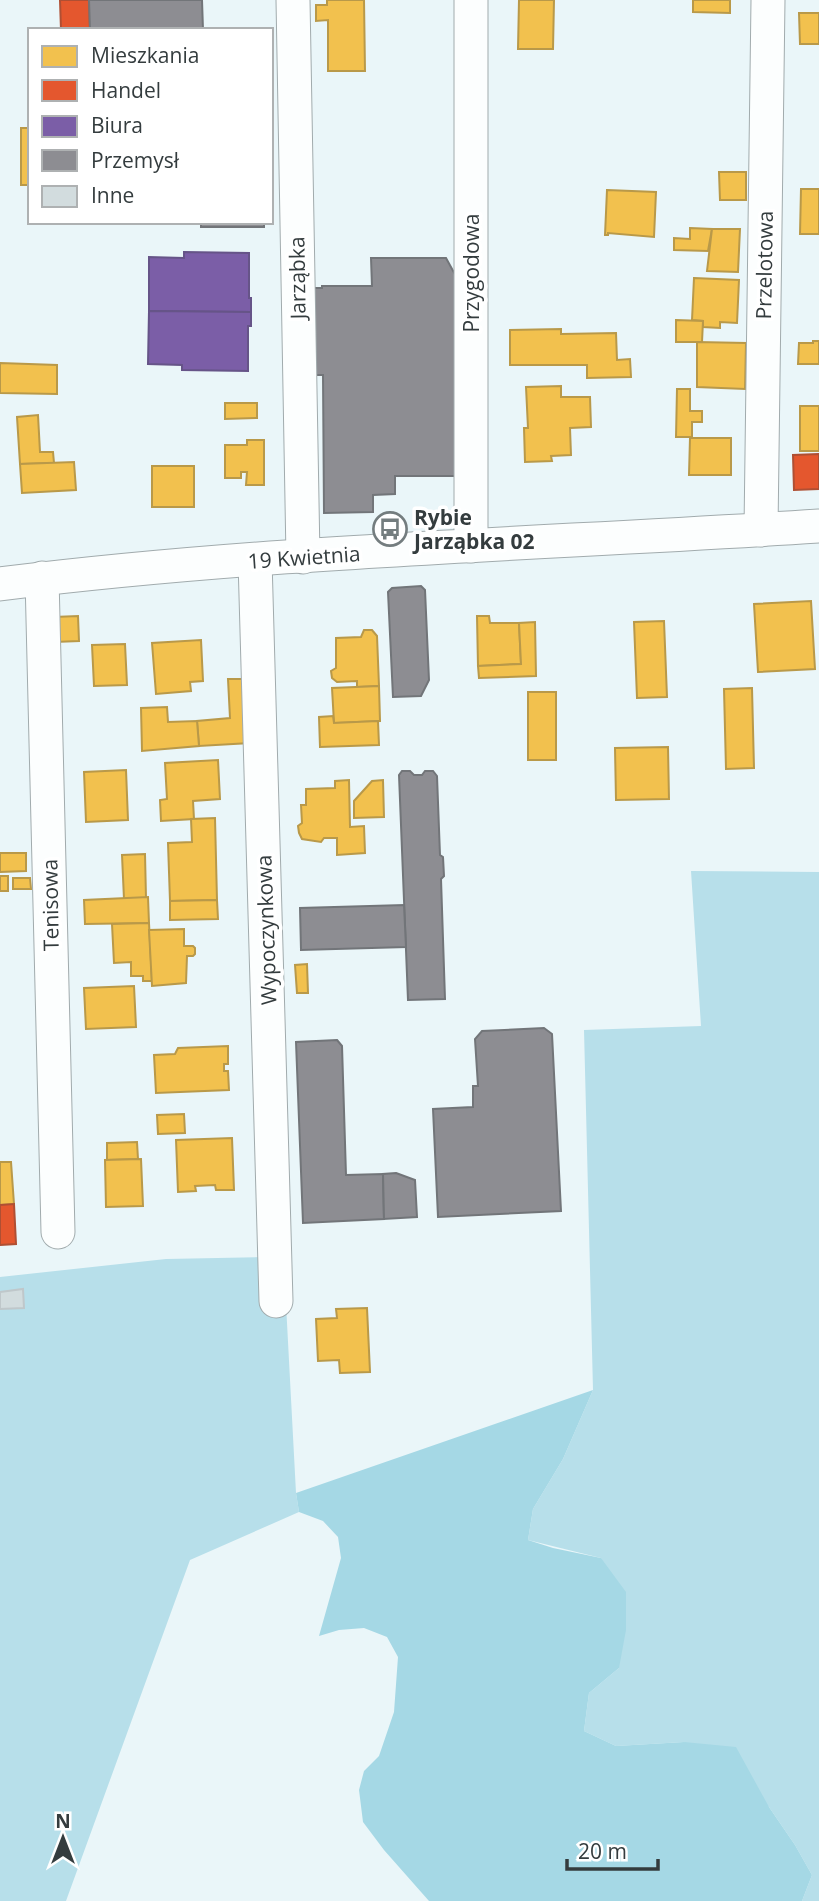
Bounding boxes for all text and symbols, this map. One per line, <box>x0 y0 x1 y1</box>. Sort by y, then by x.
legend <box>28 28 273 224</box>
text: Mieszkania <box>91 41 199 69</box>
text: Handel <box>91 76 161 104</box>
text: Biura <box>91 111 143 139</box>
text: Przemysł <box>91 146 180 174</box>
text: Inne <box>91 181 134 209</box>
street label: Przelotowa <box>749 210 779 320</box>
street label: Przygodowa <box>457 213 485 333</box>
street label: Jarząbka <box>282 236 312 322</box>
place label: Rybie Jarząbka 02 <box>412 503 535 555</box>
bus stop icon: Rybie Jarząbka 02 <box>371 510 409 548</box>
street label: 19 Kwietnia <box>247 539 361 575</box>
street label: Wypoczynkowa <box>249 854 283 1006</box>
street label: Tenisowa <box>35 859 65 951</box>
north arrow <box>28 1803 98 1873</box>
text: N <box>55 1808 71 1834</box>
scale bar <box>567 1828 658 1872</box>
text: 20 m <box>578 1837 627 1865</box>

